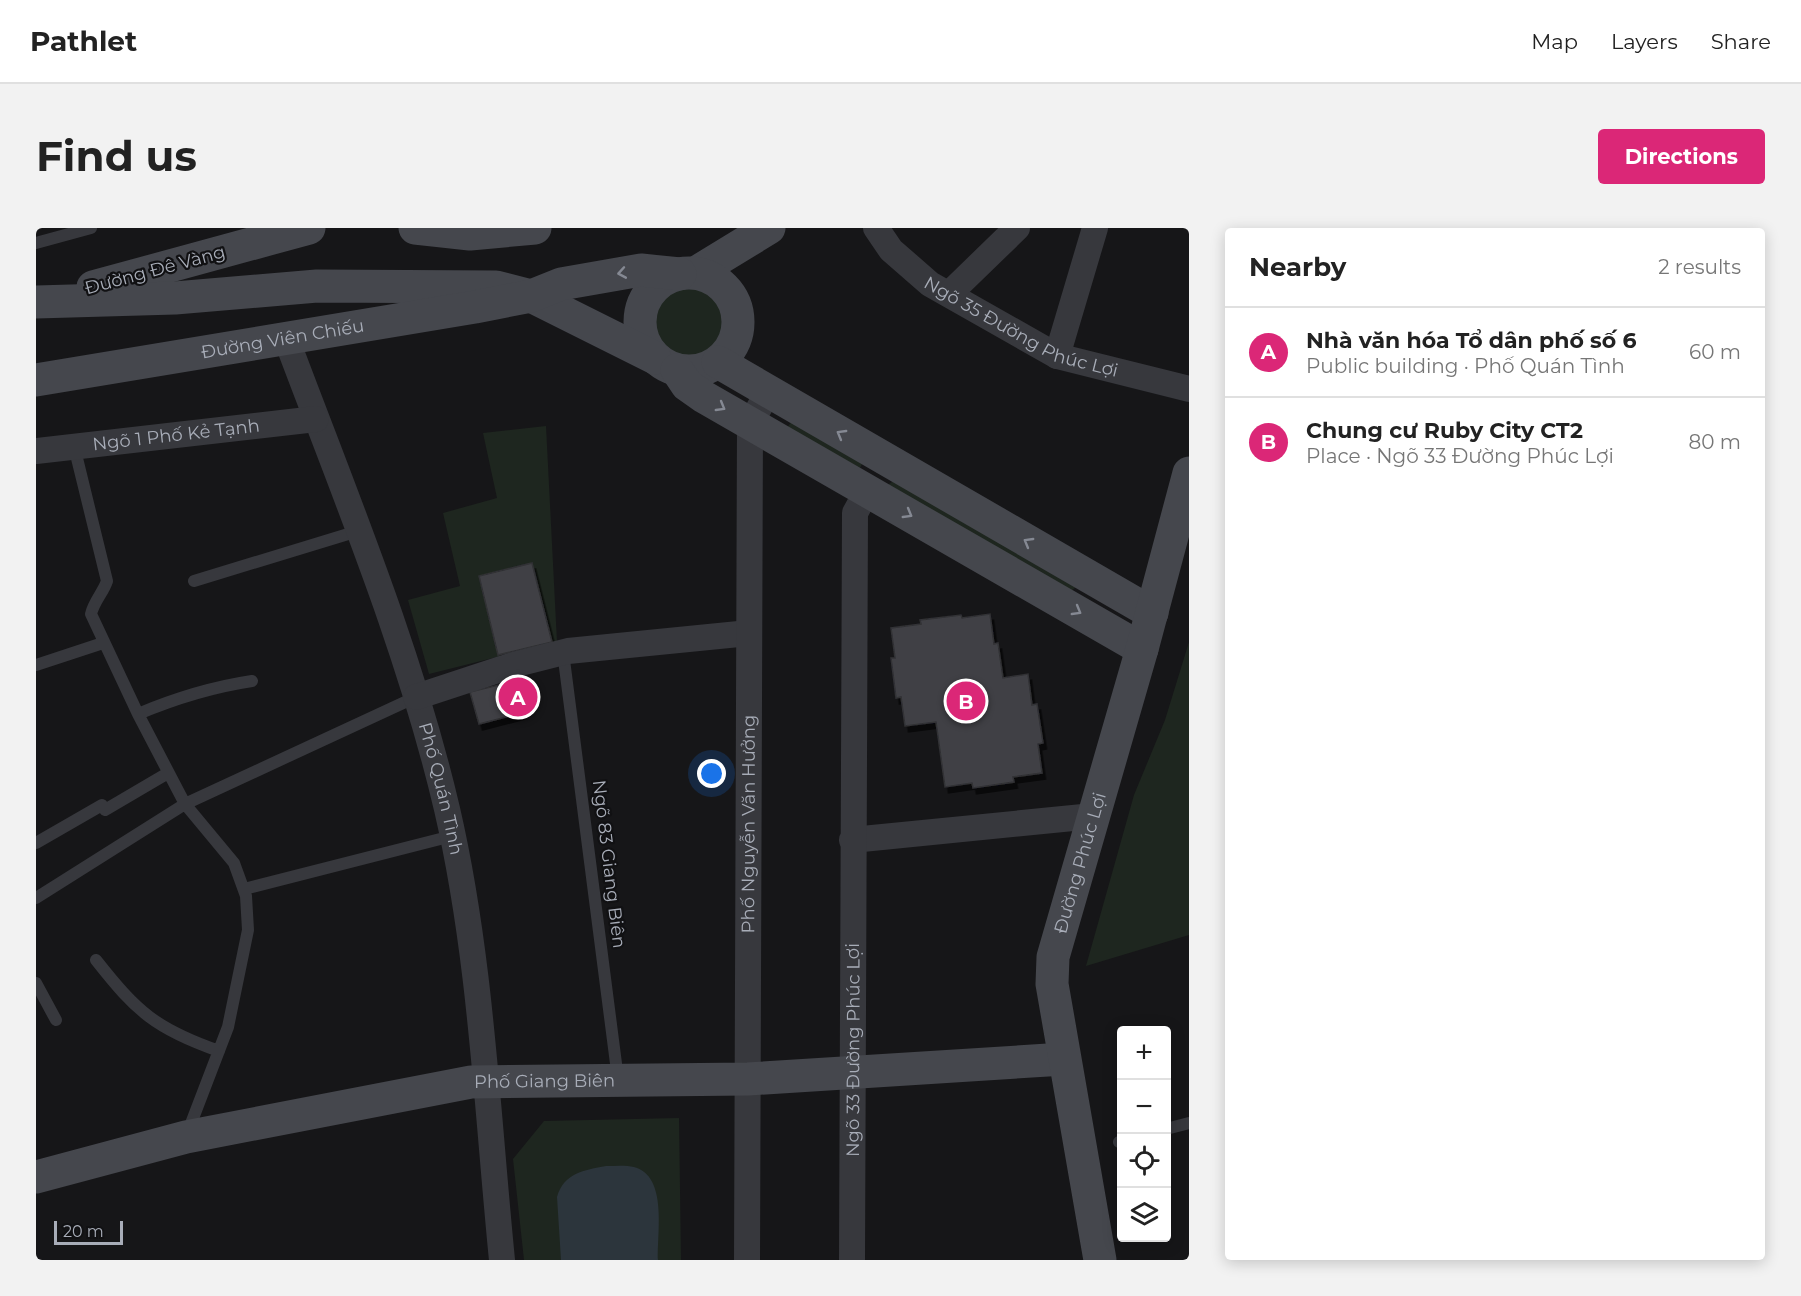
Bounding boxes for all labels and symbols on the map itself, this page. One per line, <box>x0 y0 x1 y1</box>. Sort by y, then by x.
street label: Đường Đê Vàng <box>82 241 228 299</box>
one-way arrow <box>618 266 628 279</box>
street label: Ngõ 35 Đường Phúc Lợi <box>920 272 1120 382</box>
street label: Đường Viên Chiếu <box>199 315 366 363</box>
one-way arrow <box>715 400 725 411</box>
street label: Ngõ 1 Phố Kẻ Tạnh <box>91 415 261 455</box>
one-way arrow <box>837 430 847 442</box>
one-way arrow <box>902 507 912 519</box>
one-way arrow <box>1024 538 1034 549</box>
one-way arrow <box>1071 604 1082 616</box>
pin: A <box>498 674 538 720</box>
pin: B <box>946 678 986 724</box>
street label: Phố Nguyễn Văn Hưởng <box>737 715 760 933</box>
street label: Phố Quán Tình <box>414 720 467 857</box>
your location <box>697 759 726 788</box>
street label: Ngõ 83 Giang Biên <box>588 779 630 949</box>
street label: Đường Phúc Lợi <box>1049 790 1111 936</box>
street label: Ngõ 33 Đường Phúc Lợi <box>842 943 864 1157</box>
street label: Phố Giang Biên <box>474 1069 615 1093</box>
scale bar <box>54 1218 123 1246</box>

